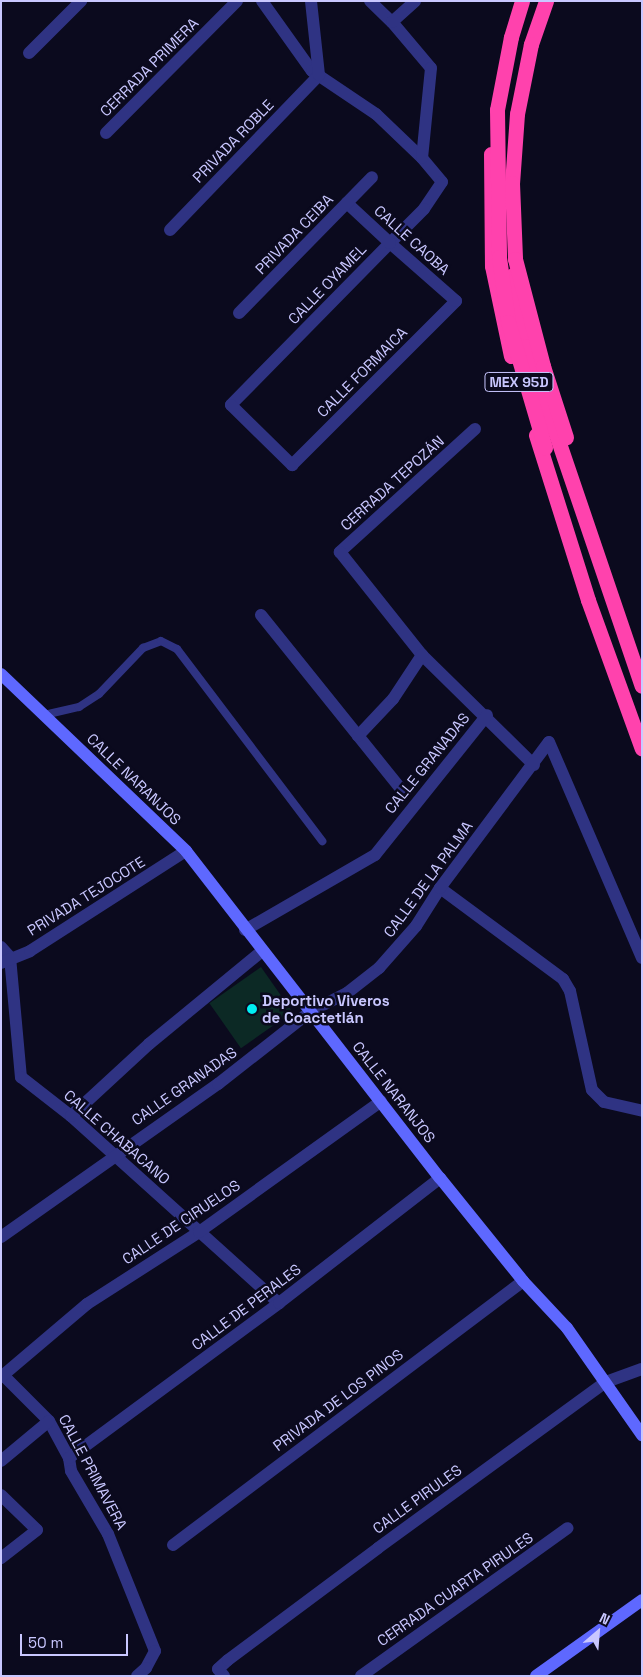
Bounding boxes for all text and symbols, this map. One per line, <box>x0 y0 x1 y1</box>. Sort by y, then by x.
street label: CERRADA PRIMERA <box>96 14 202 120</box>
street label: PRIVADA ROBLE <box>189 96 277 186</box>
street label: PRIVADA CEIBA <box>251 190 337 278</box>
street label: CALLE CAOBA <box>371 201 453 279</box>
street label: CALLE OYAMEL <box>284 240 370 328</box>
street label: CALLE FORMAICA <box>313 323 411 421</box>
road number: MEX 95D <box>484 371 554 394</box>
street label: CERRADA TEPOZÁN <box>336 432 448 534</box>
street label: CALLE GRANADAS <box>381 709 473 817</box>
street label: CALLE NARANJOS <box>83 730 185 828</box>
street label: CALLE DE LA PALMA <box>380 817 476 941</box>
street label: PRIVADA TEJOCOTE <box>24 852 148 940</box>
place label: Deportivo Viveros de Coactetlán <box>262 991 390 1026</box>
marker: Deportivo Viveros de Coactetlán <box>246 1003 258 1015</box>
street label: CALLE NARANJOS <box>349 1038 439 1146</box>
street label: CALLE GRANADAS <box>128 1043 240 1129</box>
street label: CALLE CHABACANO <box>60 1086 174 1188</box>
street label: CALLE DE CIRUELOS <box>119 1176 243 1268</box>
street label: CALLE DE PERALES <box>188 1260 304 1354</box>
street label: PRIVADA DE LOS PINOS <box>269 1345 407 1455</box>
street label: CALLE PRIMAVERA <box>55 1411 131 1533</box>
street label: CALLE PIRULES <box>369 1461 465 1537</box>
street label: CERRADA CUARTA PIRULES <box>373 1528 537 1650</box>
north arrow <box>573 1607 623 1657</box>
text: N <box>597 1608 613 1629</box>
scale bar <box>22 1624 130 1656</box>
text: 50 m <box>28 1633 63 1652</box>

